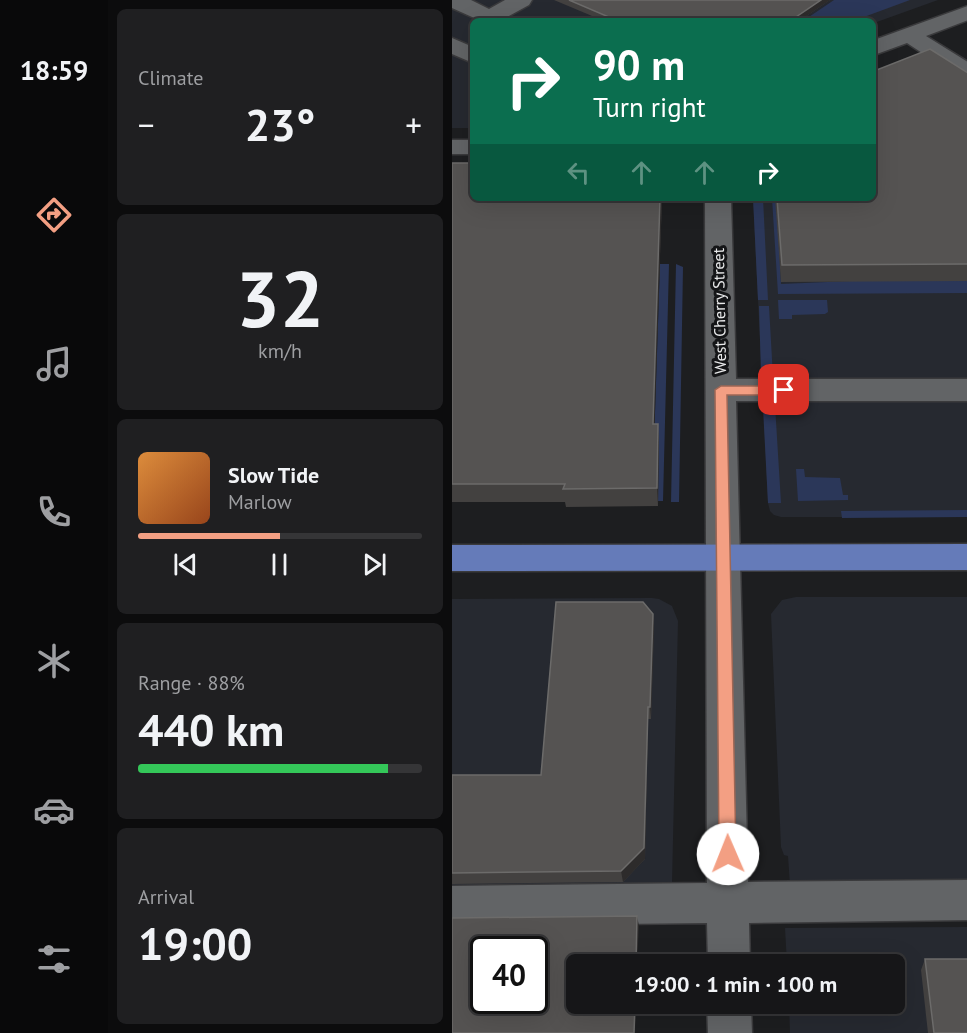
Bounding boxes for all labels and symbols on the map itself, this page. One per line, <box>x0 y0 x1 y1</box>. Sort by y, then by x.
street label: West Cherry Street <box>708 247 730 374</box>
pin <box>758 364 809 415</box>
position arrow <box>696 822 760 886</box>
speed limit sign: 40 <box>470 936 548 1014</box>

